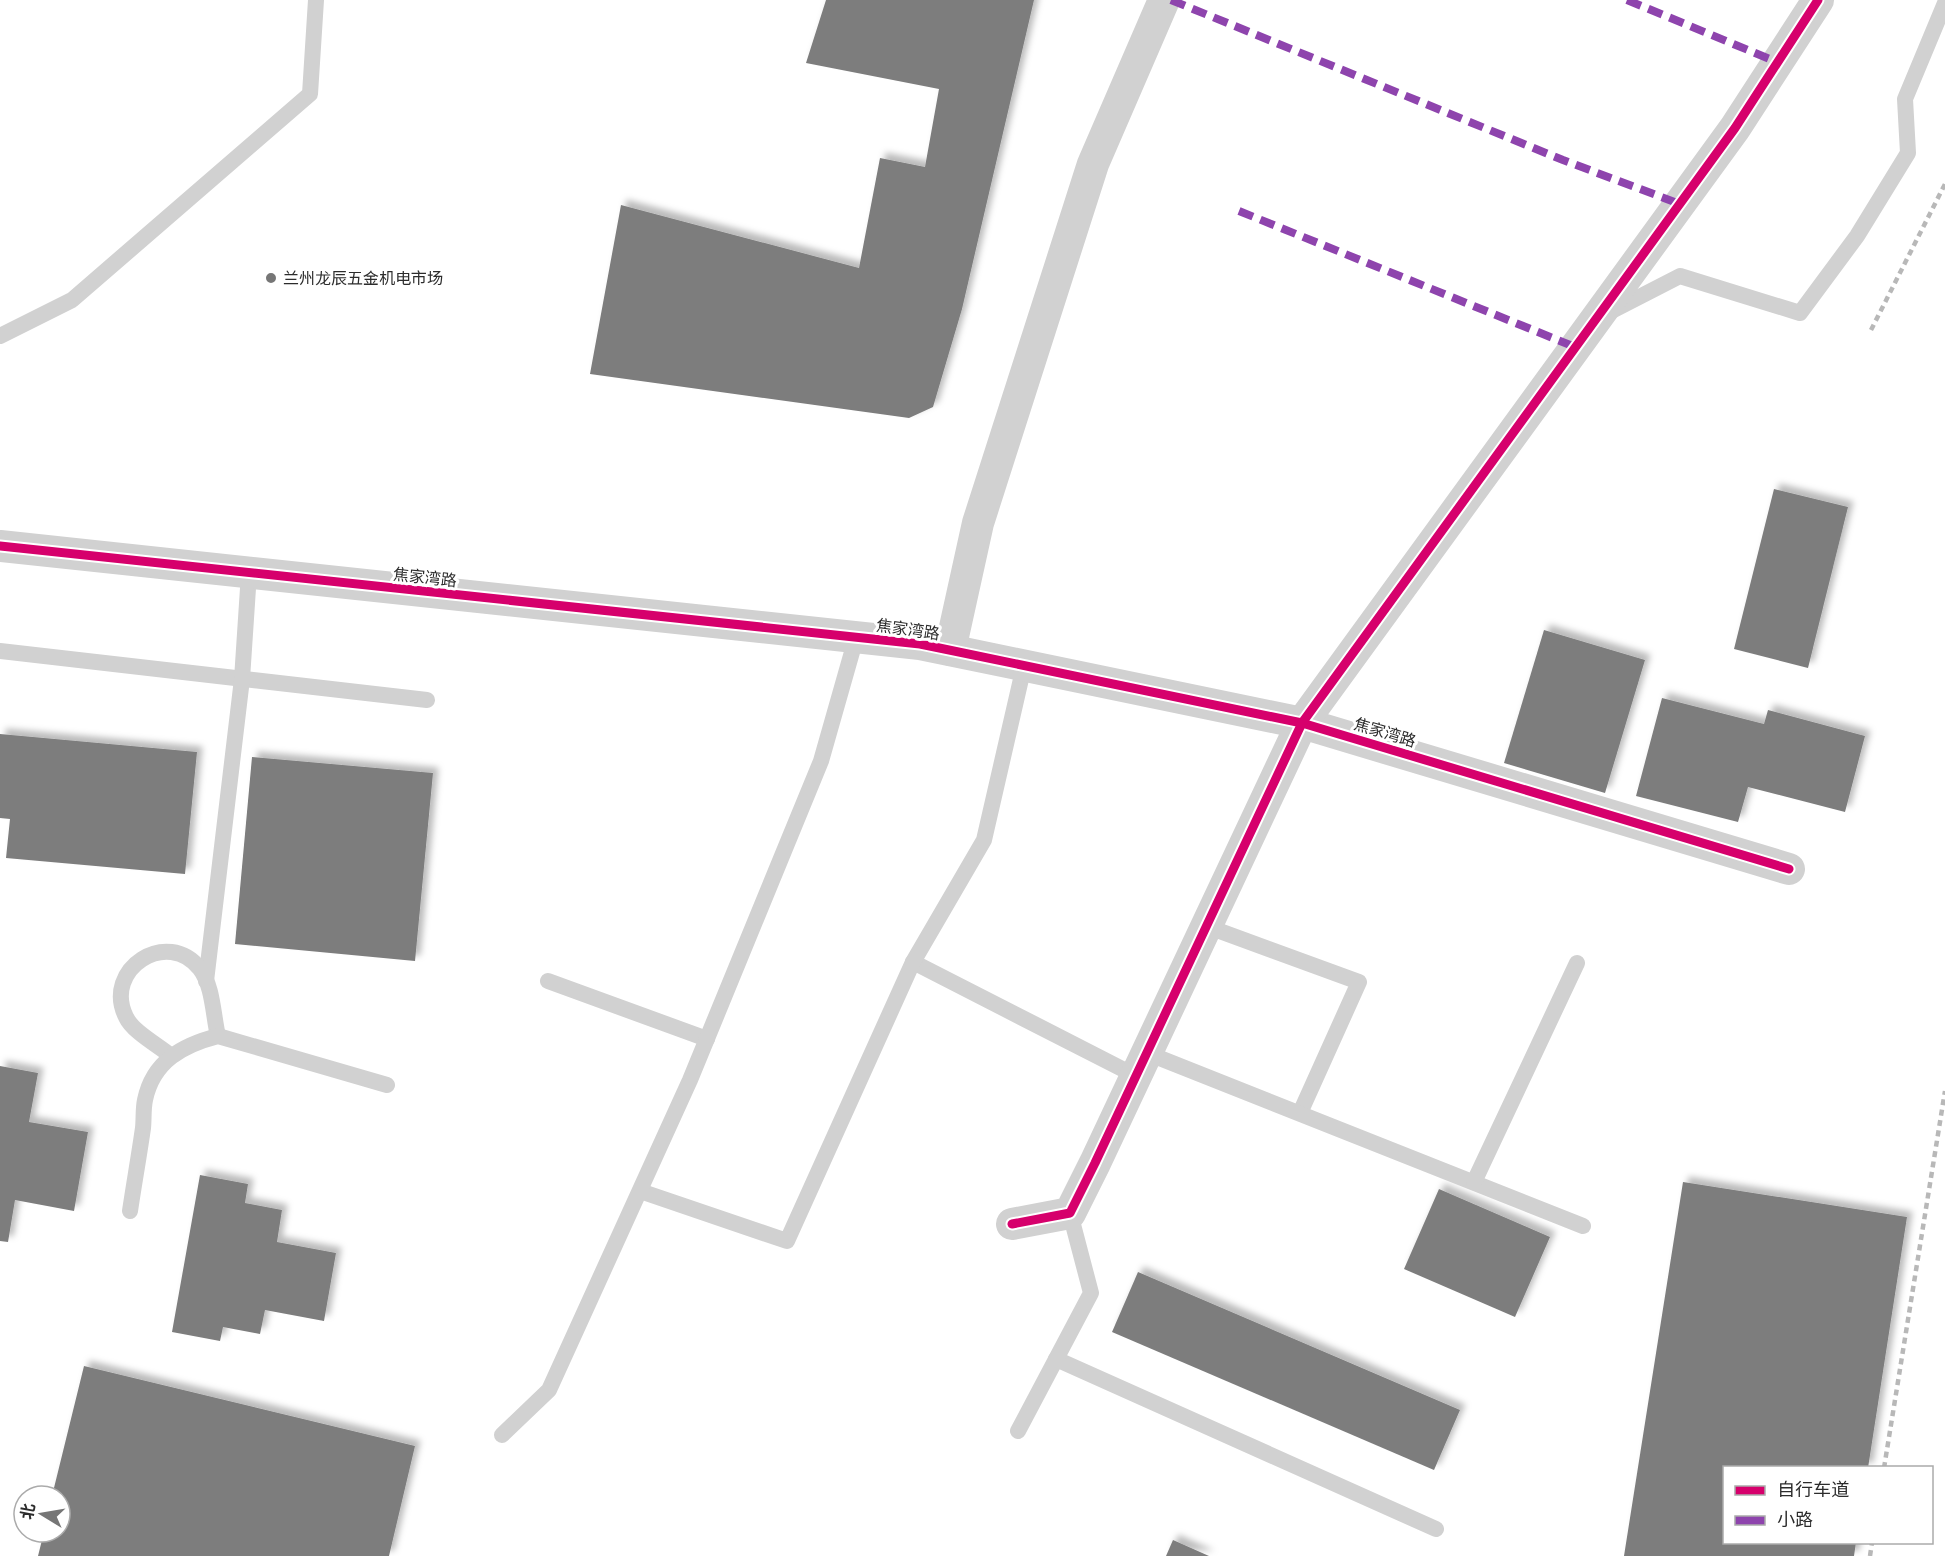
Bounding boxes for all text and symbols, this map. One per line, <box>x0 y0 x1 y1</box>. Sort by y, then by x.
place label: 兰州龙辰五金机电市场 <box>283 270 443 287</box>
marker: 兰州龙辰五金机电市场 <box>264 271 278 285</box>
street label: 焦家湾路 <box>392 566 458 589</box>
street label: 焦家湾路 <box>875 617 941 642</box>
street label: 焦家湾路 <box>1352 715 1418 750</box>
legend <box>1723 1466 1933 1544</box>
text: 自行车道 <box>1777 1480 1849 1500</box>
north arrow <box>12 1484 72 1544</box>
text: 北 <box>18 1502 38 1521</box>
text: 小路 <box>1777 1510 1813 1530</box>

